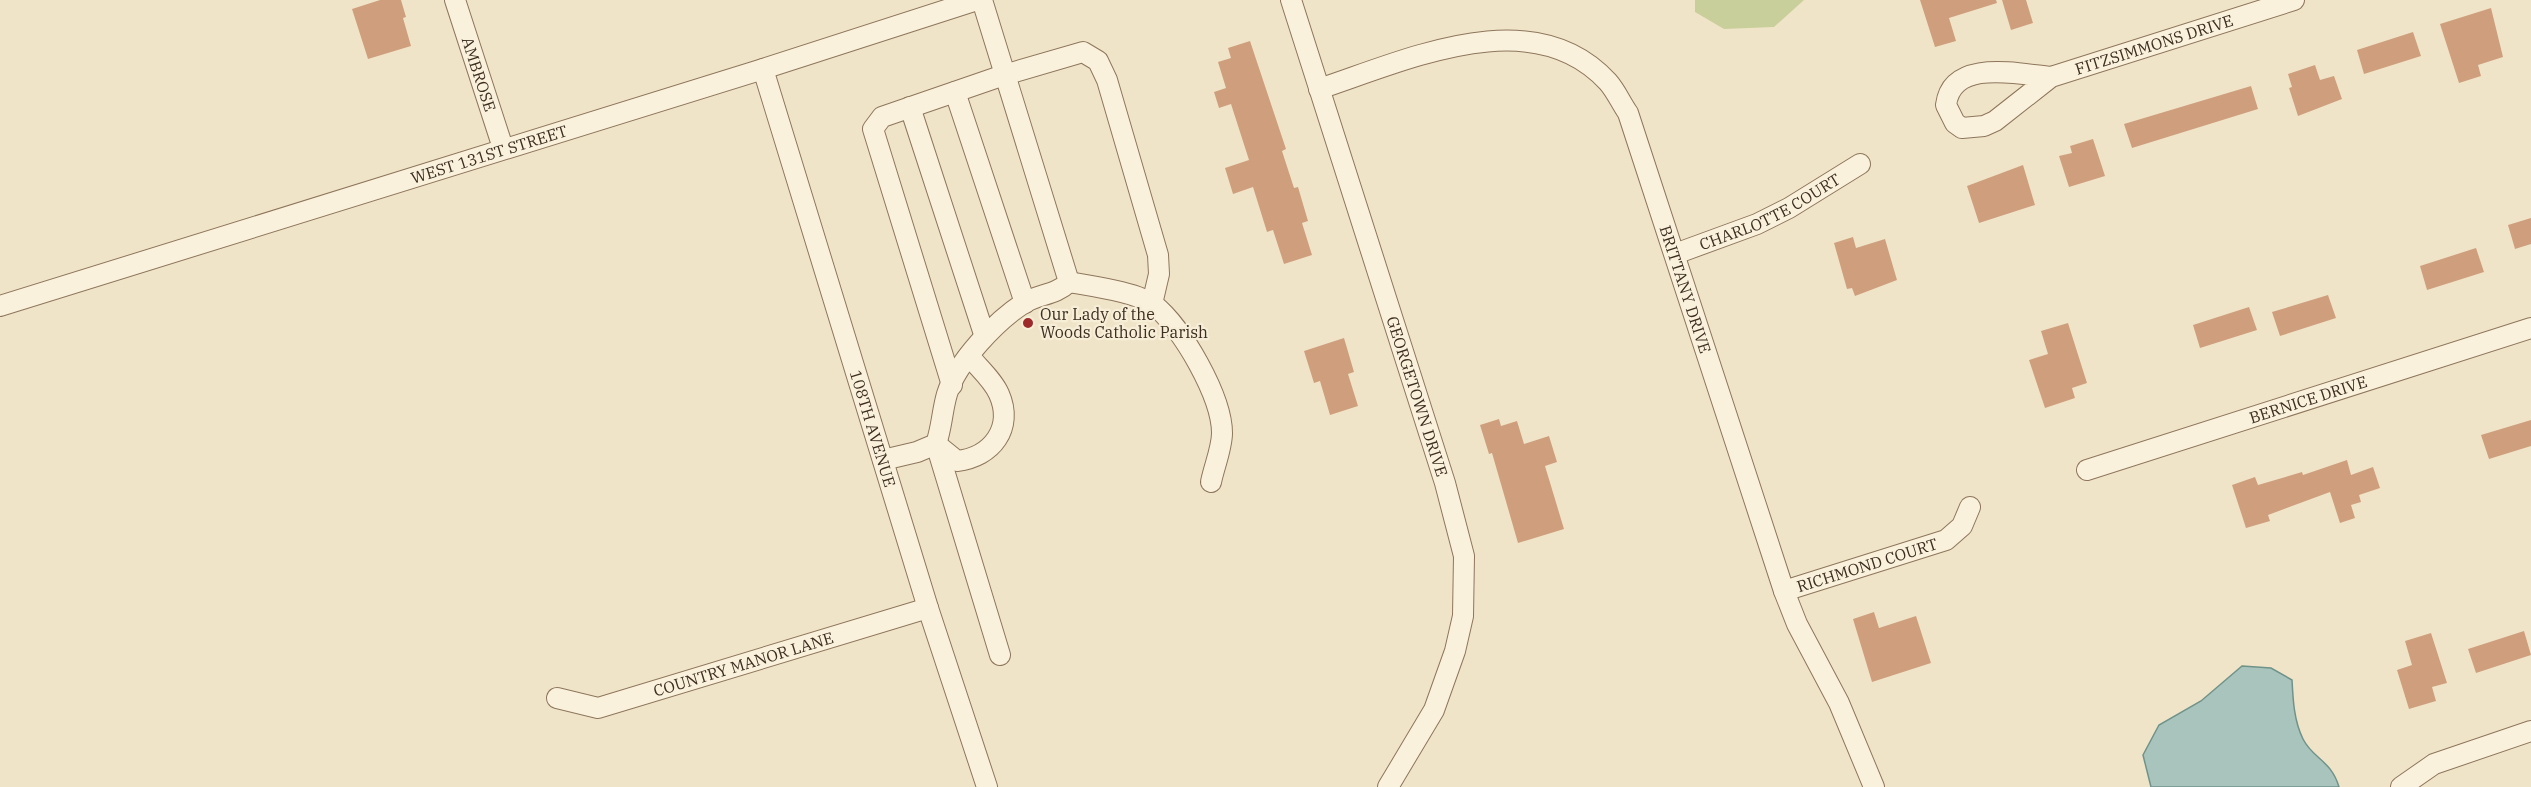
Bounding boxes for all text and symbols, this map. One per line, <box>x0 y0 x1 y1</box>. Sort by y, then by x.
street label: FITZSIMMONS DRIVE <box>2073 10 2236 79</box>
street label: AMBROSE <box>458 34 501 114</box>
street label: WEST 131ST STREET <box>408 120 570 188</box>
street label: CHARLOTTE COURT <box>1697 169 1844 254</box>
street label: BRITTANY DRIVE <box>1655 223 1716 356</box>
place label: Our Lady of the Woods Catholic Parish <box>1040 304 1208 342</box>
street label: GEORGETOWN DRIVE <box>1382 314 1452 479</box>
marker: Our Lady of the Woods Catholic Parish <box>1021 316 1035 330</box>
street label: 108TH AVENUE <box>846 368 900 489</box>
street label: BERNICE DRIVE <box>2247 371 2369 428</box>
street label: RICHMOND COURT <box>1794 533 1940 596</box>
street label: COUNTRY MANOR LANE <box>651 627 836 701</box>

